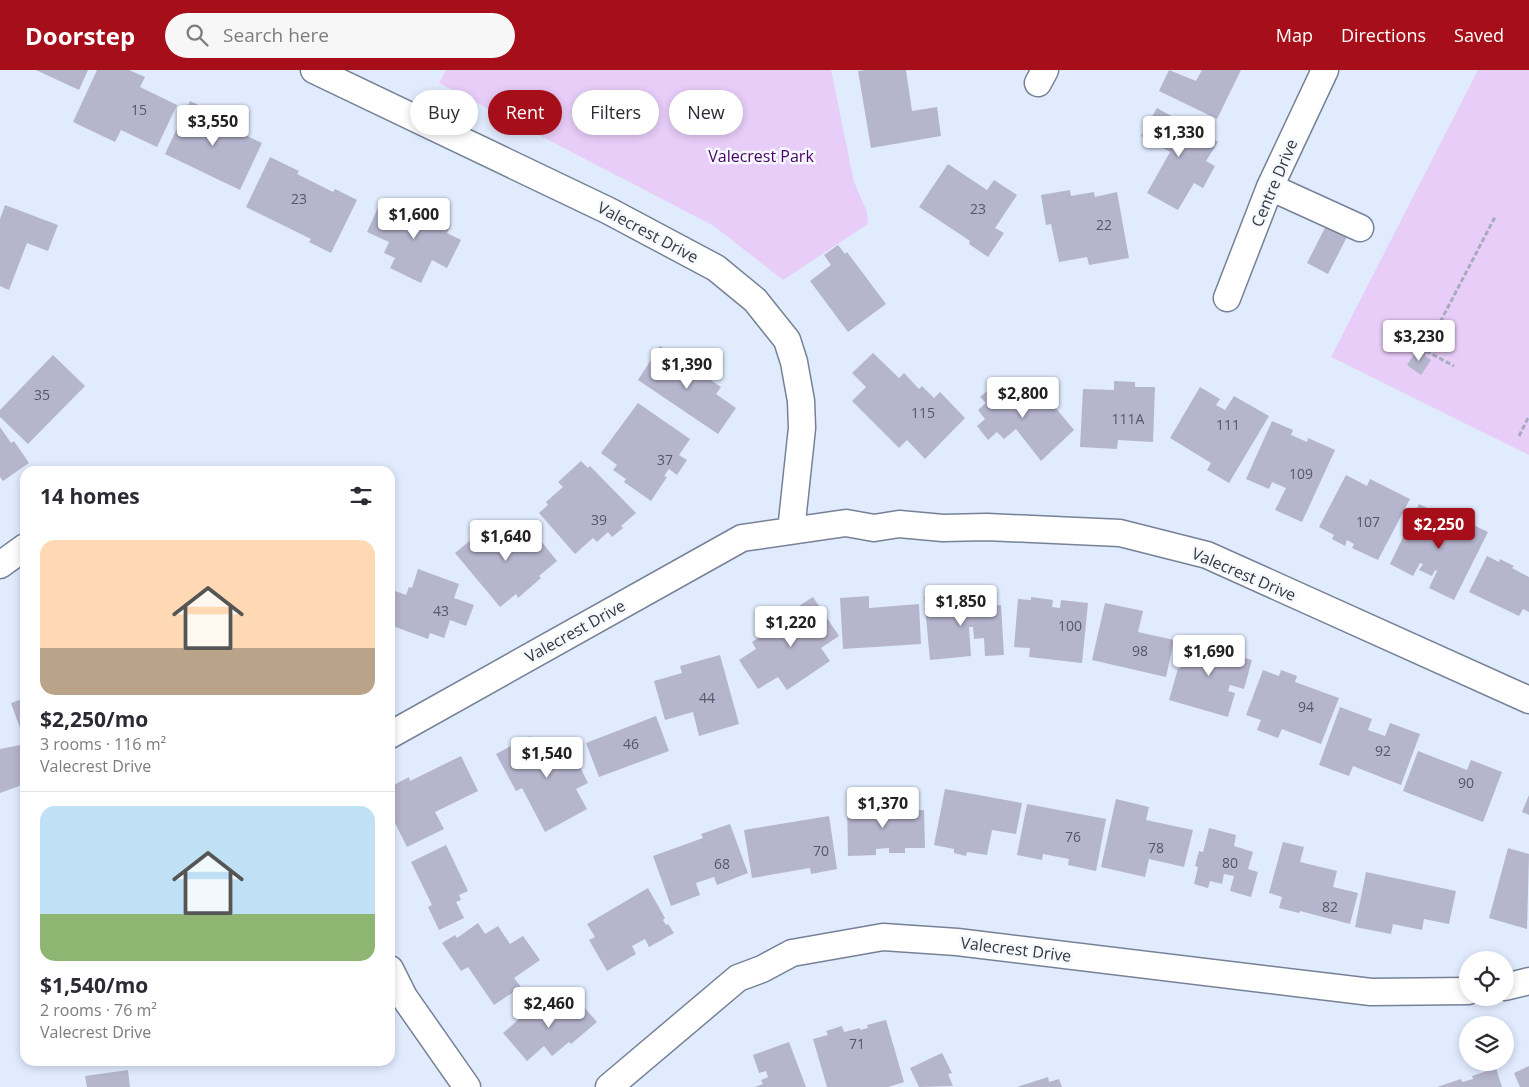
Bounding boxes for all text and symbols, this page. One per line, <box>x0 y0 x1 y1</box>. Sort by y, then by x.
search box <box>165 13 515 58</box>
text: Doorstep <box>25 19 135 52</box>
icon: search <box>183 21 211 49</box>
text: Search here <box>223 22 329 48</box>
text: Map <box>1276 23 1313 47</box>
text: Directions <box>1341 23 1426 47</box>
text: Saved <box>1454 23 1504 47</box>
chip: Buy <box>410 90 478 135</box>
chip: Rent <box>488 90 562 135</box>
chip: Filters <box>572 90 659 135</box>
chip: New <box>669 90 743 135</box>
house number: 15 <box>131 100 147 119</box>
pin: $3,550 <box>172 104 254 147</box>
text: $3,550 <box>188 110 238 132</box>
pin: $1,330 <box>1138 116 1220 158</box>
text: $1,330 <box>1154 121 1204 143</box>
street label: Centre Drive <box>1246 136 1302 230</box>
park label: Valecrest Park <box>708 145 814 167</box>
house number: 23 <box>291 189 307 208</box>
street label: Valecrest Drive <box>594 196 702 268</box>
pin: $1,600 <box>373 198 455 240</box>
house number: 23 <box>970 199 986 218</box>
text: $1,600 <box>389 203 439 225</box>
house number: 22 <box>1096 215 1112 234</box>
pin: $3,230 <box>1378 320 1460 362</box>
text: $3,230 <box>1394 325 1444 347</box>
pin: $1,390 <box>646 348 728 390</box>
text: $1,390 <box>662 353 712 375</box>
pin: $2,800 <box>982 376 1064 419</box>
text: $2,800 <box>998 382 1048 404</box>
house number: 35 <box>34 385 50 404</box>
house number: 115 <box>911 403 935 422</box>
house number: 111A <box>1112 409 1145 428</box>
house number: 111 <box>1216 415 1240 434</box>
house number: 37 <box>657 450 673 469</box>
house number: 109 <box>1289 464 1313 483</box>
text: 14 homes <box>40 482 140 510</box>
icon: filters <box>347 482 375 510</box>
pin: $2,250 <box>1398 508 1480 550</box>
house number: 39 <box>591 510 607 529</box>
house number: 107 <box>1356 512 1380 531</box>
text: $2,250 <box>1414 513 1464 535</box>
pin: $1,640 <box>465 520 547 562</box>
text: $1,640 <box>481 525 531 547</box>
street label: Valecrest Drive <box>1188 542 1300 606</box>
icon: home <box>163 573 253 663</box>
pin: $1,850 <box>920 584 1002 627</box>
text: $1,850 <box>936 590 986 612</box>
street label: Valecrest Drive <box>521 594 629 668</box>
house number: 43 <box>433 601 449 620</box>
pin: $1,220 <box>750 606 832 648</box>
text: $1,220 <box>766 611 816 633</box>
house number: 100 <box>1058 616 1082 635</box>
pin: $1,690 <box>1168 634 1250 677</box>
text: $1,690 <box>1184 640 1234 662</box>
house number: 98 <box>1132 641 1148 660</box>
house number: 44 <box>699 688 715 707</box>
house number: 94 <box>1298 697 1314 716</box>
text: $2,250/mo <box>40 705 148 733</box>
text: 3 rooms · 116 m² <box>40 733 166 755</box>
house number: 46 <box>623 734 639 753</box>
pin: $1,540 <box>506 736 588 779</box>
house number: 92 <box>1375 741 1391 760</box>
text: $1,540 <box>522 742 572 764</box>
text: Valecrest Drive <box>40 755 151 777</box>
house number: 90 <box>1458 773 1474 792</box>
pin: $1,370 <box>842 786 924 829</box>
text: $1,370 <box>858 792 908 814</box>
house number: 76 <box>1065 827 1081 846</box>
icon: home <box>163 838 253 928</box>
house number: 78 <box>1148 838 1164 857</box>
house number: 70 <box>813 841 829 860</box>
house number: 80 <box>1222 853 1238 872</box>
house number: 68 <box>714 854 730 873</box>
house number: 82 <box>1322 897 1338 916</box>
street label: Valecrest Drive <box>959 931 1073 967</box>
map controls <box>1459 951 1514 1071</box>
button: locate <box>1459 951 1514 1006</box>
text: $1,540/mo <box>40 971 148 999</box>
pin: $2,460 <box>508 986 590 1029</box>
text: $2,460 <box>524 992 574 1014</box>
text: 2 rooms · 76 m² <box>40 999 157 1021</box>
button: layers <box>1459 1016 1514 1071</box>
text: Valecrest Drive <box>40 1021 151 1043</box>
house number: 71 <box>849 1034 865 1053</box>

